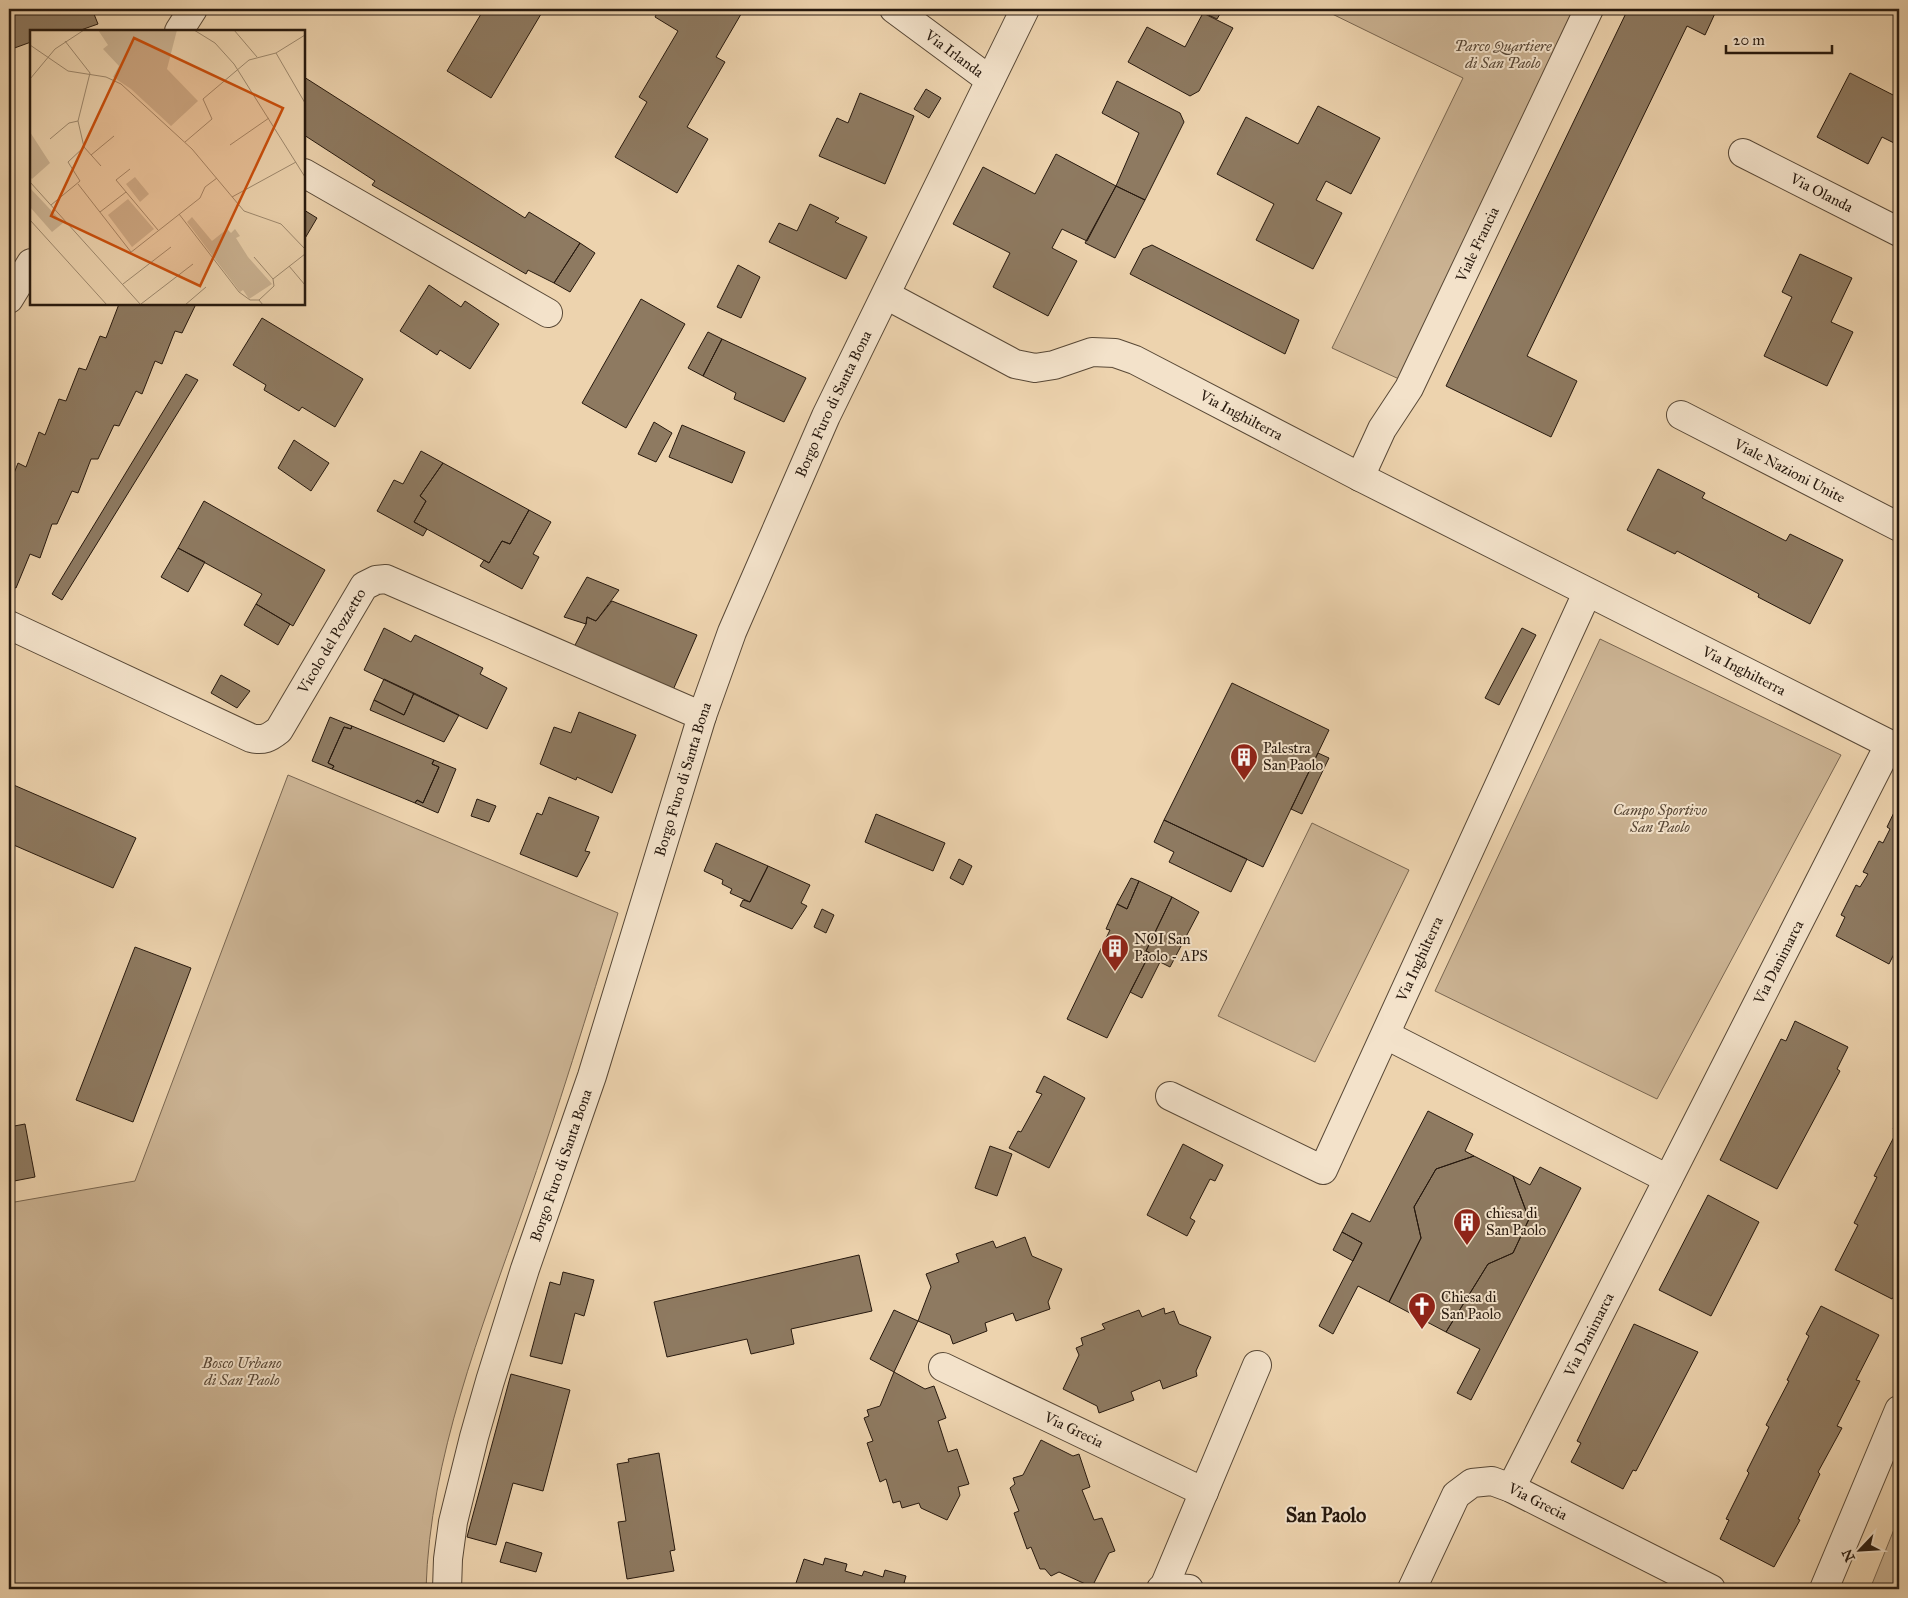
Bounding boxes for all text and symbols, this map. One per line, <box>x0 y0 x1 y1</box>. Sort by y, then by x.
scale bar <box>1726 22 1832 54</box>
street label: Via Irlanda <box>921 25 988 82</box>
inset map <box>30 30 305 305</box>
text: 20 m <box>1733 31 1765 49</box>
park label: Parco Quartiere di San Paolo <box>1454 37 1552 72</box>
street label: Via Olanda <box>1786 169 1856 216</box>
street label: Viale Francia <box>1451 203 1503 286</box>
street label: Borgo Furo di Santa Bona <box>791 327 876 480</box>
street label: Via Inghilterra <box>1196 386 1286 445</box>
street label: Viale Nazioni Unite <box>1730 434 1848 507</box>
street label: Vicolo del Pozzetto <box>293 585 370 698</box>
street label: Via Inghilterra <box>1698 642 1789 700</box>
street label: Borgo Furo di Santa Bona <box>651 699 715 859</box>
place label: Palestra San Paolo <box>1263 739 1324 774</box>
building icon: Palestra San Paolo <box>1229 742 1259 781</box>
park label: Campo Sportivo San Paolo <box>1613 801 1707 836</box>
street label: Via Inghilterra <box>1392 913 1447 1005</box>
street label: Via Danimarca <box>1749 917 1808 1008</box>
place label: NOI San Paolo - APS <box>1134 930 1208 965</box>
building icon: NOI San Paolo - APS <box>1100 933 1130 972</box>
street label: Borgo Furo di Santa Bona <box>526 1086 596 1244</box>
place label: chiesa di San Paolo <box>1486 1204 1547 1239</box>
building icon: chiesa di San Paolo <box>1452 1207 1482 1246</box>
place label: Chiesa di San Paolo <box>1441 1288 1502 1323</box>
street label: Via Danimarca <box>1560 1289 1618 1381</box>
church icon: Chiesa di San Paolo <box>1407 1291 1437 1330</box>
park label: Bosco Urbano di San Paolo <box>201 1354 282 1389</box>
street label: Via Grecia <box>1040 1407 1107 1452</box>
street label: Via Grecia <box>1504 1479 1571 1524</box>
district label: San Paolo <box>1286 1503 1366 1527</box>
north arrow <box>1836 1526 1886 1576</box>
text: N <box>1838 1546 1859 1564</box>

